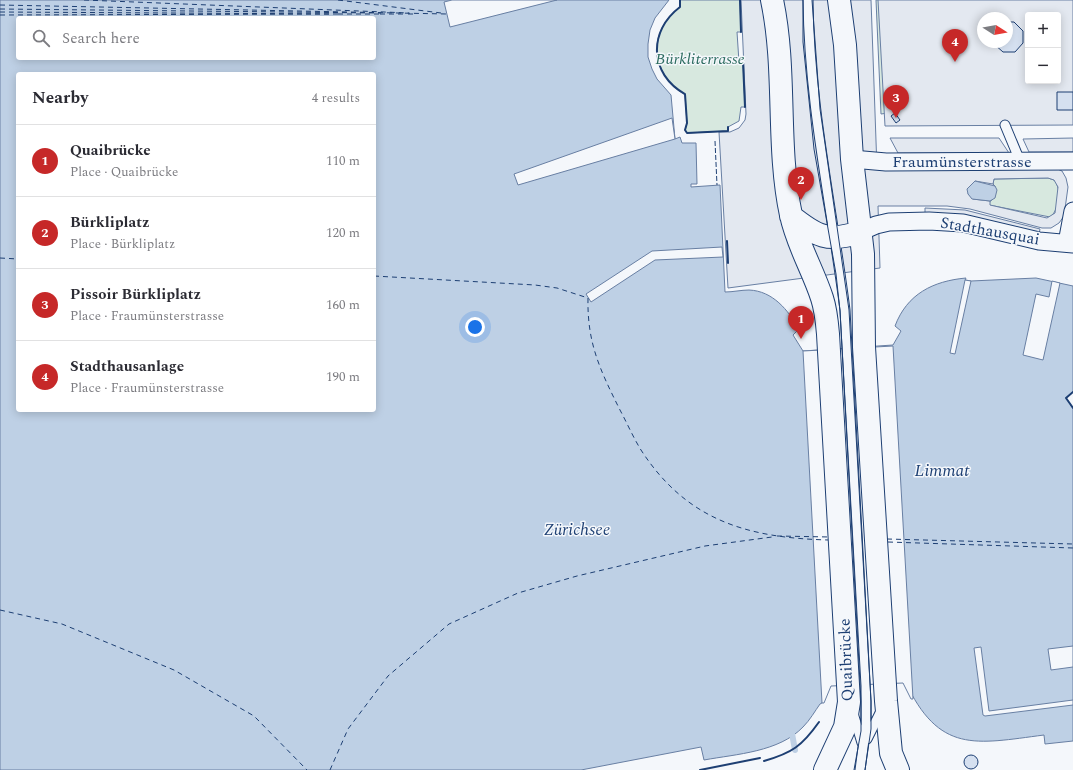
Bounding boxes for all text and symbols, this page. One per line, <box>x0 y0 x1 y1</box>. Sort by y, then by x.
north arrow <box>977 12 1013 48</box>
map controls <box>1025 12 1061 84</box>
button: + <box>1025 12 1061 48</box>
search box <box>16 16 376 60</box>
icon: search <box>30 27 52 49</box>
text: Search here <box>62 27 140 50</box>
pin: 4 <box>942 29 968 62</box>
park label: Bürkliterrasse <box>655 47 745 71</box>
button: − <box>1025 48 1061 84</box>
text: Nearby <box>32 85 88 111</box>
pin: 3 <box>883 85 909 118</box>
text: 4 results <box>312 88 360 108</box>
text: Quaibrücke <box>70 139 151 162</box>
street label: Fraumünsterstrasse <box>892 150 1032 174</box>
text: 1 <box>41 151 49 171</box>
text: 110 m <box>326 151 360 171</box>
text: Place · Quaibrücke <box>70 162 178 182</box>
pin: 2 <box>788 167 814 200</box>
street label: Stadthausquai <box>938 210 1042 252</box>
text: Bürkliplatz <box>70 211 149 234</box>
text: 2 <box>41 223 49 243</box>
text: 120 m <box>326 223 360 243</box>
text: Place · Bürkliplatz <box>70 234 175 254</box>
text: Pissoir Bürkliplatz <box>70 283 201 306</box>
text: 3 <box>41 295 49 315</box>
text: 160 m <box>326 295 360 315</box>
text: Place · Fraumünsterstrasse <box>70 306 224 326</box>
pin: 1 <box>788 306 814 339</box>
your location <box>465 317 485 337</box>
text: Stadthausanlage <box>70 355 184 378</box>
text: 4 <box>41 367 49 387</box>
text: 190 m <box>326 367 360 387</box>
text: Place · Fraumünsterstrasse <box>70 378 224 398</box>
water label: Limmat <box>915 458 970 484</box>
water label: Zürichsee <box>544 517 610 543</box>
street label: Quaibrücke <box>833 618 859 702</box>

